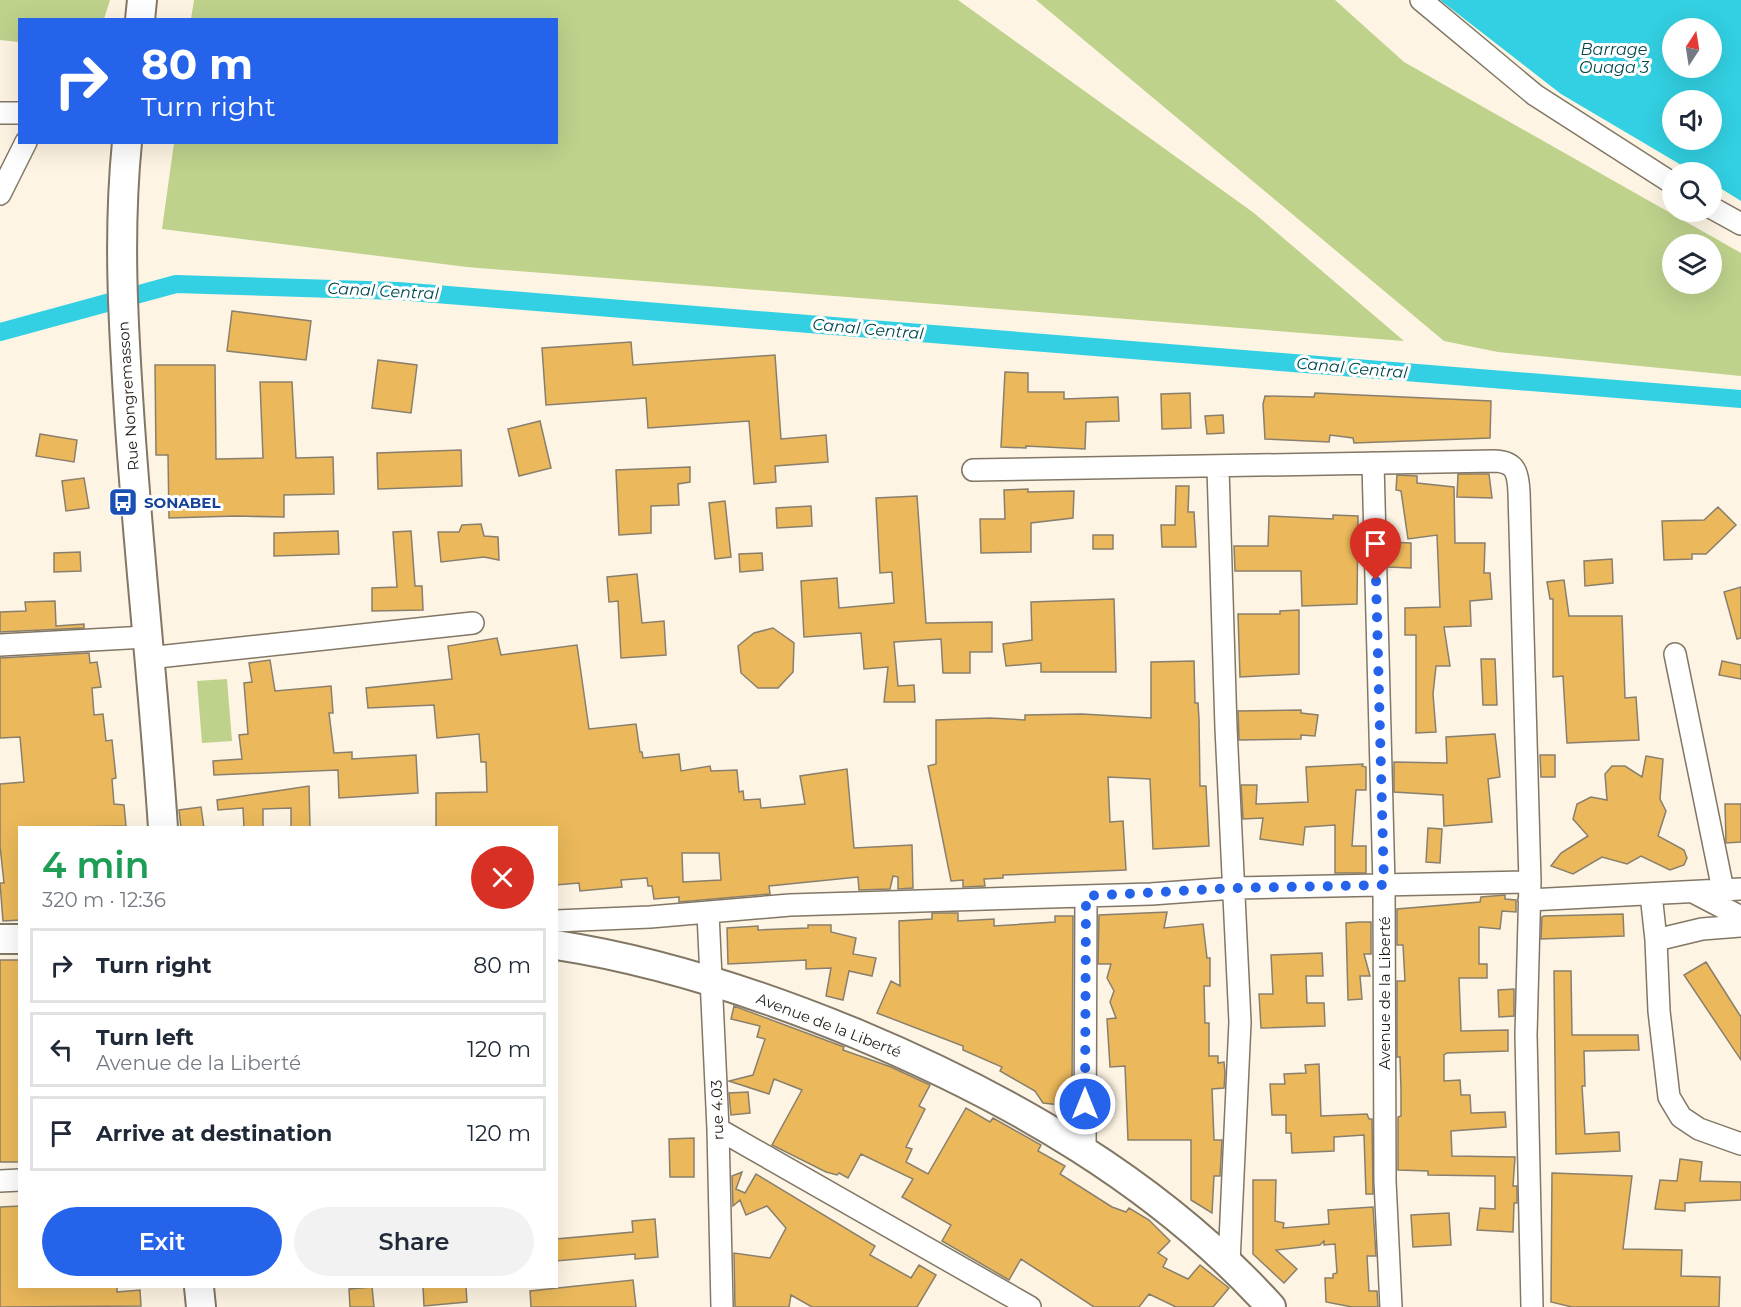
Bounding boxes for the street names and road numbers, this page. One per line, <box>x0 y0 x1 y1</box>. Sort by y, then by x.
street label: Rue Nongremasson <box>113 321 143 471</box>
street label: Avenue de la Liberté <box>1375 916 1394 1070</box>
street label: Avenue de la Liberté <box>754 989 904 1061</box>
street label: rue 4.03 <box>706 1079 728 1141</box>

